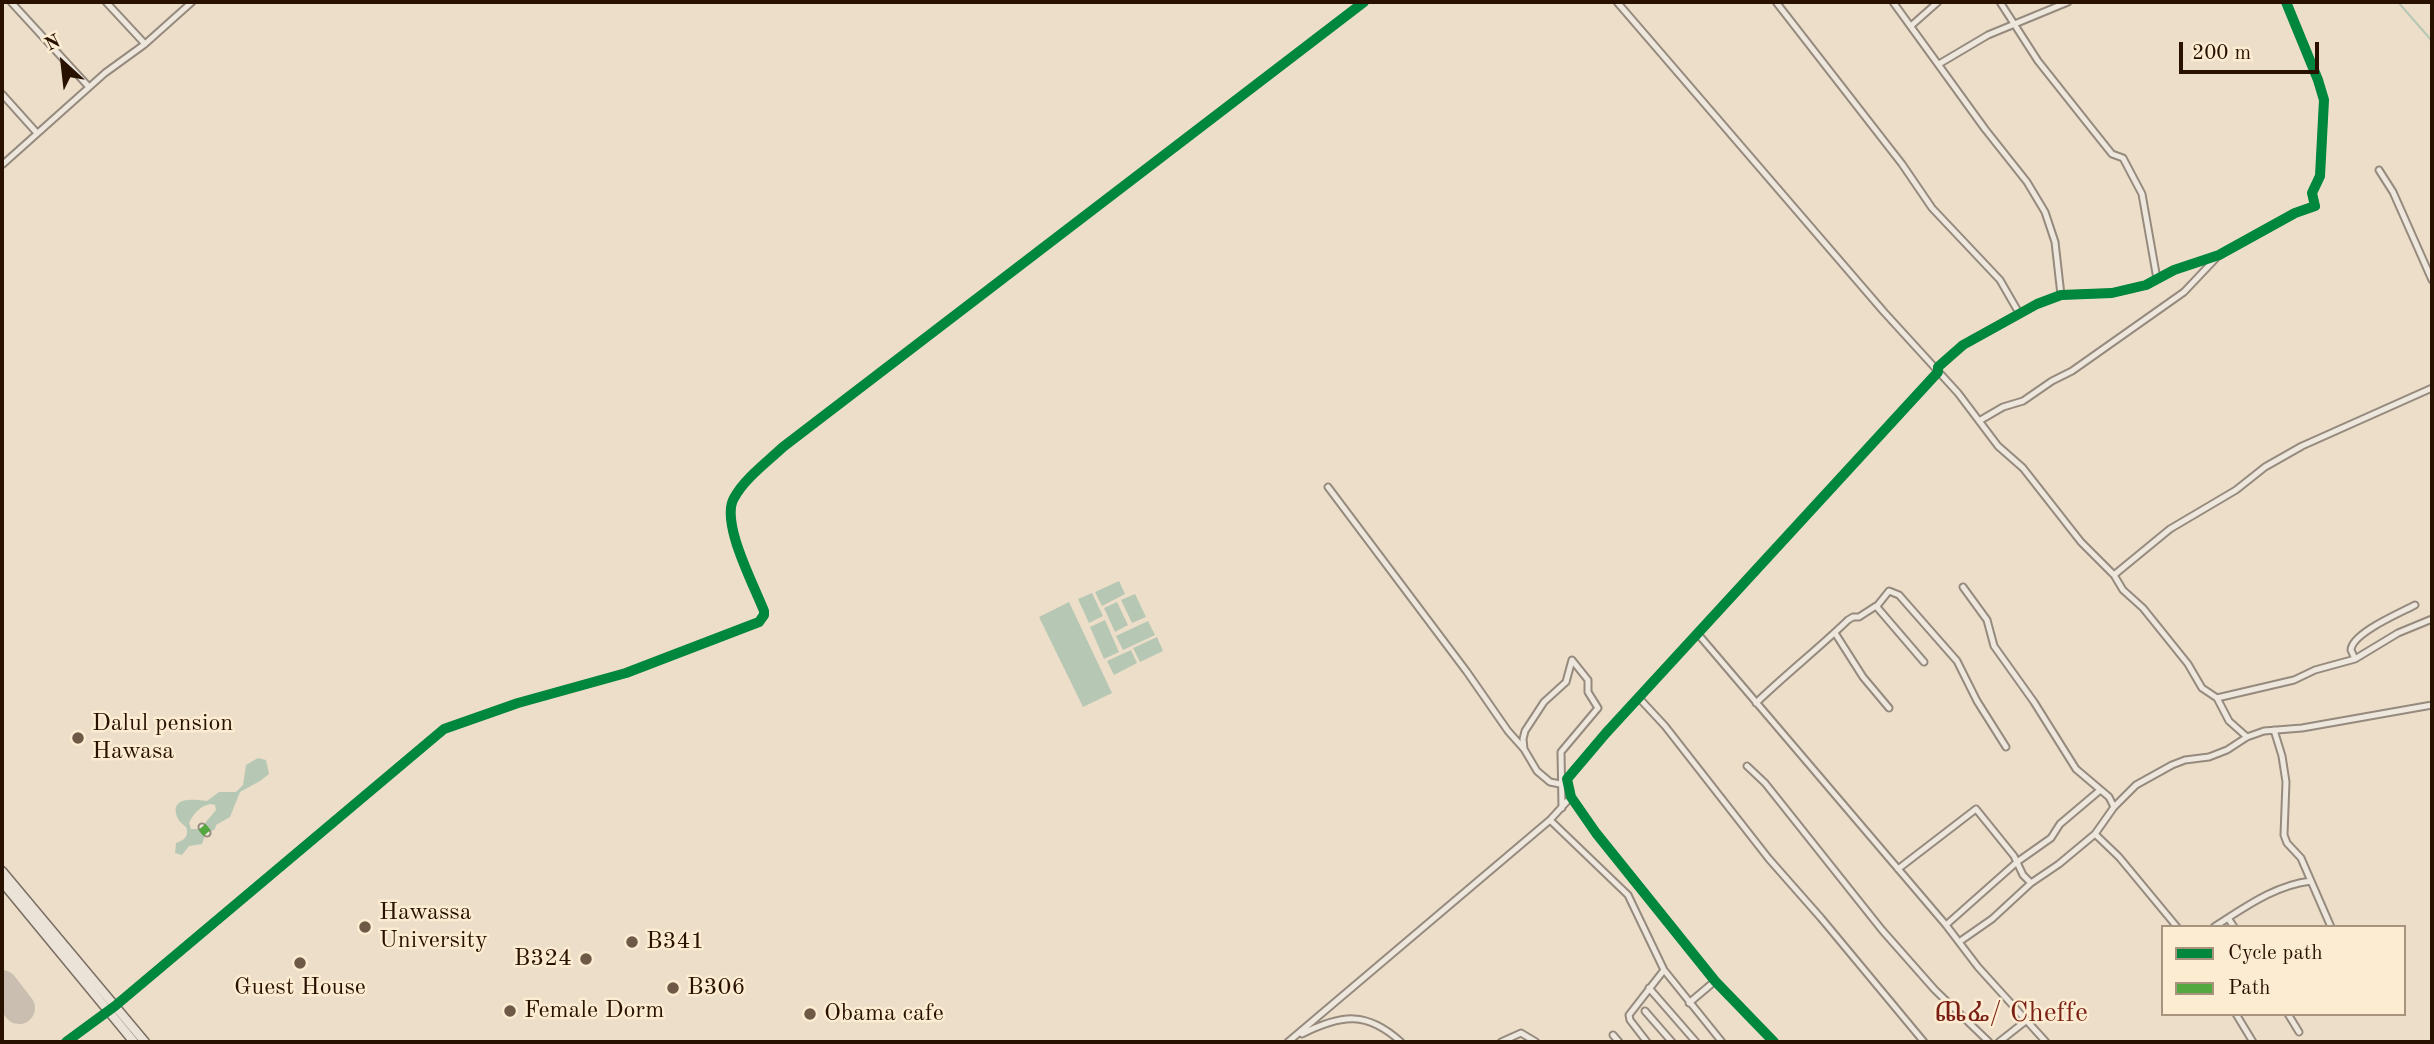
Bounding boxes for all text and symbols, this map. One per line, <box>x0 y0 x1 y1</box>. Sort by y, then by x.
north arrow <box>28 28 98 98</box>
scale bar <box>2182 28 2322 72</box>
text: N <box>42 32 64 56</box>
text: 200 m <box>2192 43 2251 64</box>
place label: Dalul pension Hawasa <box>92 710 233 766</box>
marker: Dalul pension Hawasa <box>70 730 86 746</box>
place label: Hawassa University <box>379 899 488 955</box>
marker: Hawassa University <box>357 919 373 935</box>
legend <box>2161 925 2406 1016</box>
place label: B341 <box>646 928 704 956</box>
marker: B341 <box>624 934 640 950</box>
text: Cycle path <box>2228 943 2323 964</box>
place label: B324 <box>514 945 572 973</box>
marker: B324 <box>578 951 594 967</box>
marker: Guest House <box>292 955 308 971</box>
place label: Guest House <box>234 974 366 1002</box>
place label: B306 <box>687 974 745 1002</box>
text: Path <box>2228 978 2271 999</box>
marker: B306 <box>665 980 681 996</box>
place label: Female Dorm <box>524 997 664 1025</box>
district label: ጨፌ/ Cheffe <box>1934 997 2088 1031</box>
place label: Obama cafe <box>824 1000 944 1028</box>
marker: Female Dorm <box>502 1003 518 1019</box>
marker: Obama cafe <box>802 1006 818 1022</box>

